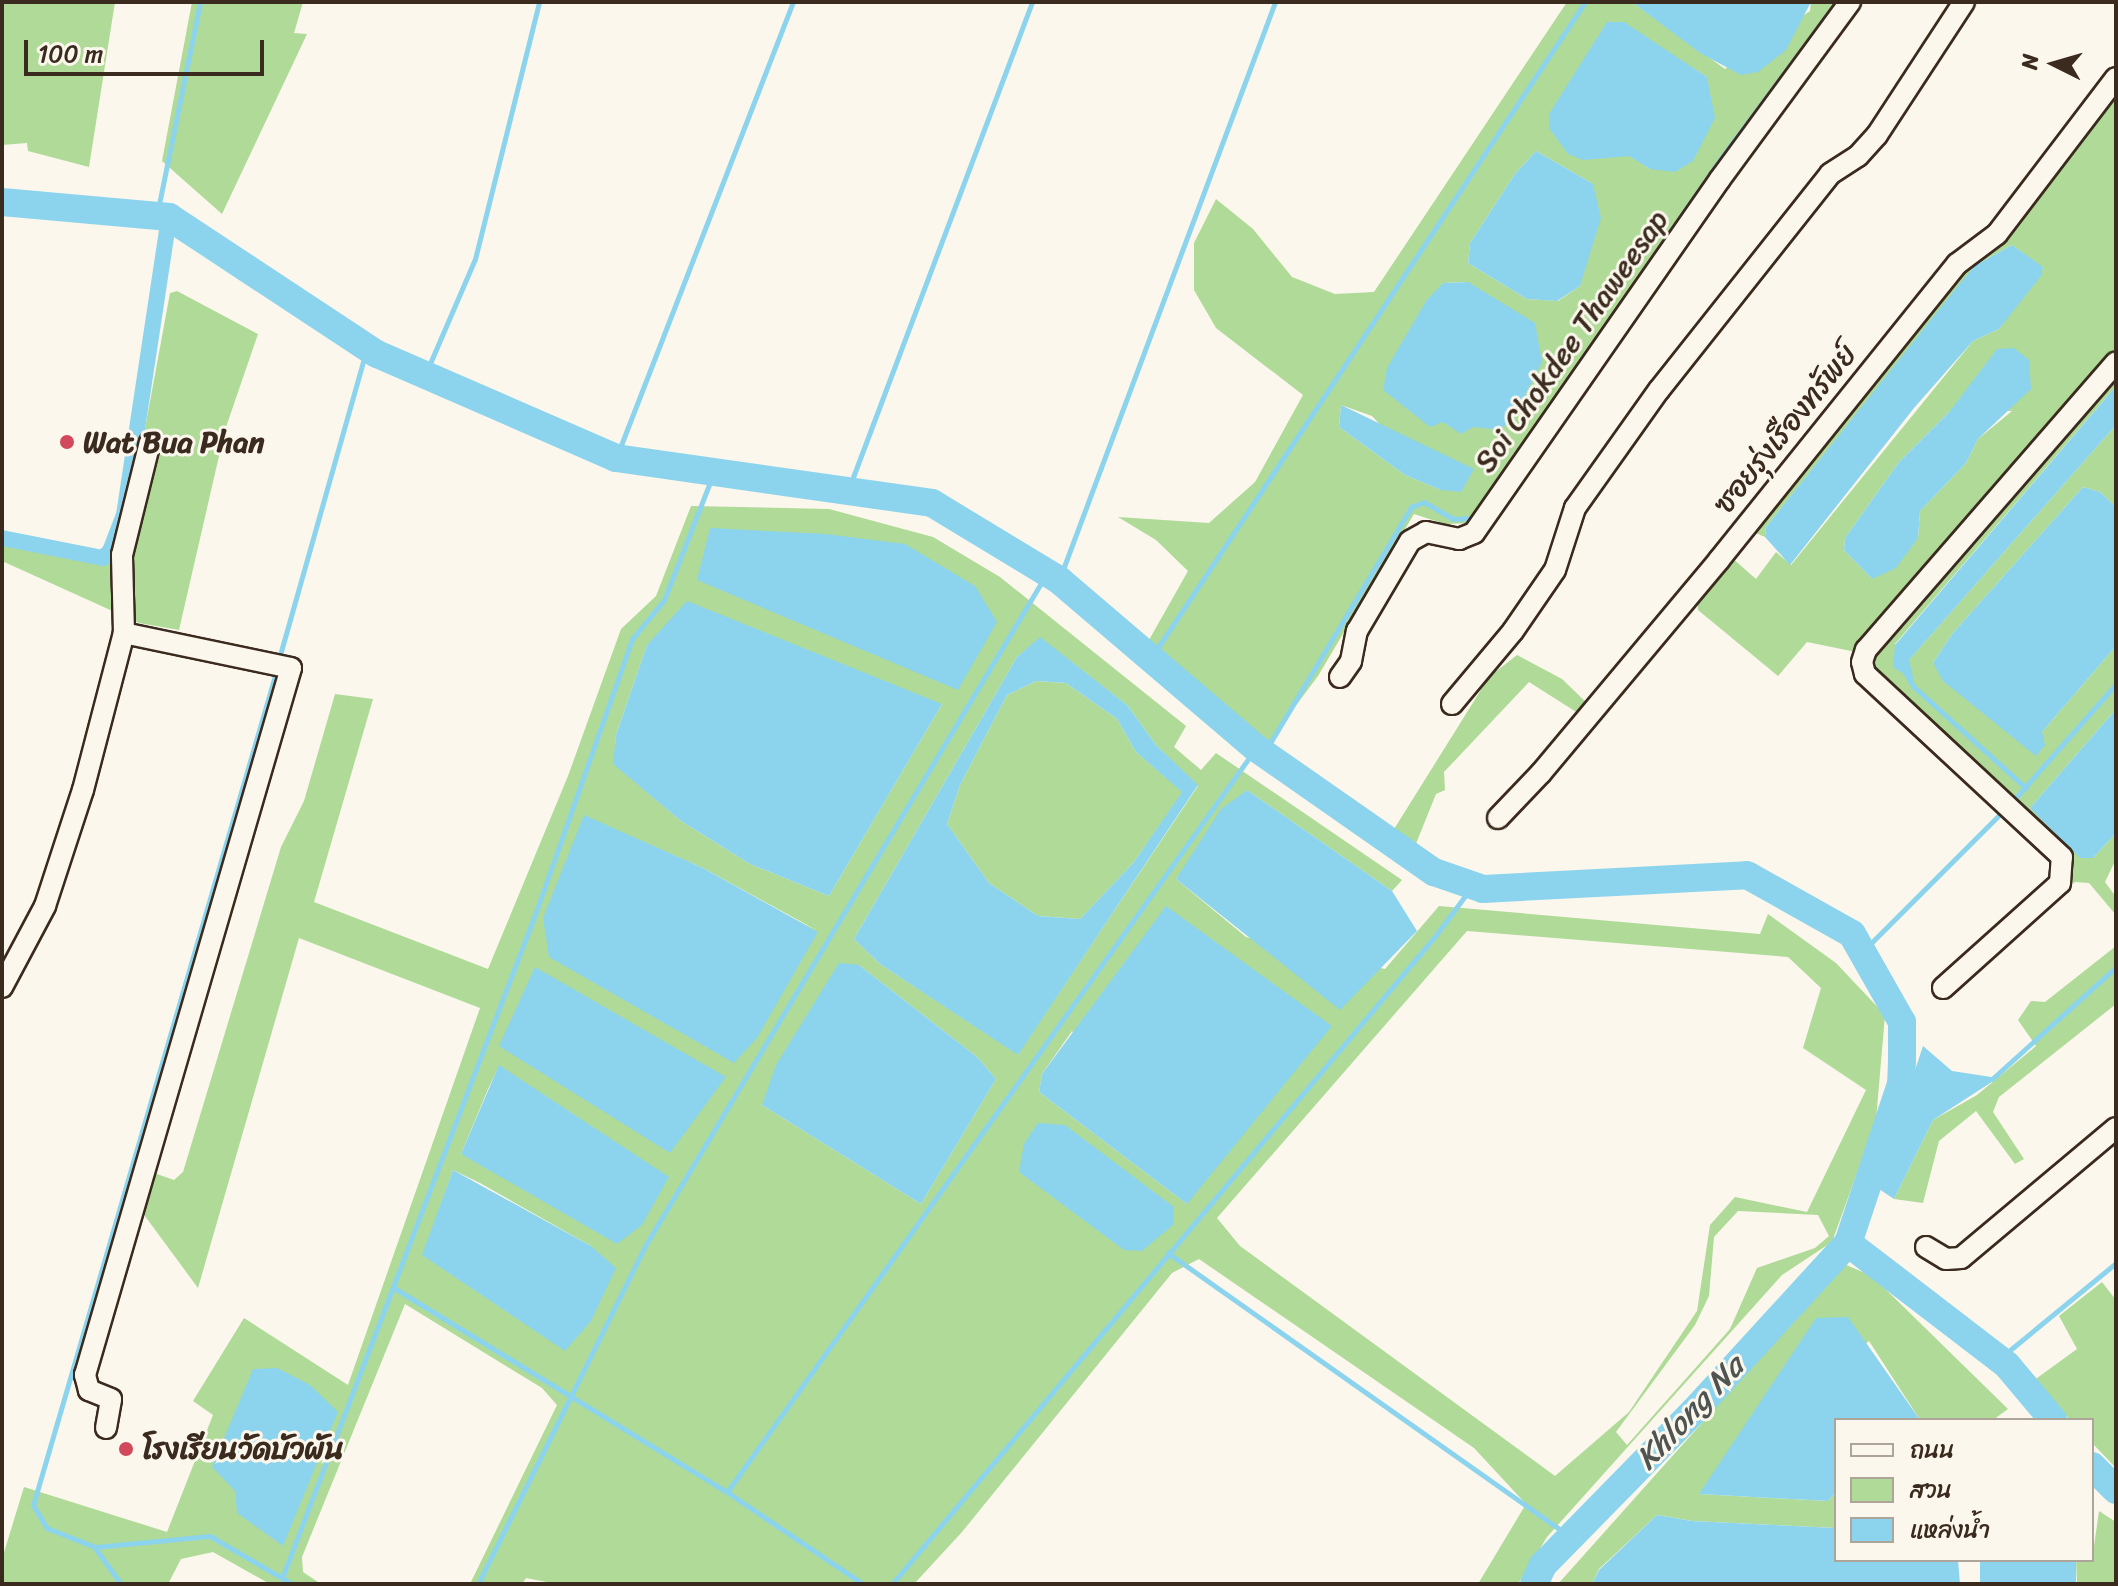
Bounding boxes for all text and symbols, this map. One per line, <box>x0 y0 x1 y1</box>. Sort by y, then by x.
scale bar <box>28 24 268 74</box>
north arrow <box>2014 24 2094 104</box>
text: 100 m <box>38 33 103 75</box>
text: N <box>2010 53 2050 71</box>
street label: Soi Chokdee Thaweesap <box>1467 203 1675 479</box>
street label: ซอยรุ่งเรืองทรัพย์ <box>1706 337 1864 521</box>
place label: Wat Bua Phan <box>83 424 265 460</box>
marker: Wat Bua Phan <box>58 433 76 451</box>
water label: Khlong Na <box>1628 1348 1752 1478</box>
legend <box>1834 1418 2094 1562</box>
text: ถนน <box>1910 1429 1955 1471</box>
place label: โรงเรียนวัดบัวผัน <box>142 1431 344 1467</box>
marker: โรงเรียนวัดบัวผัน <box>117 1440 135 1458</box>
text: สวน <box>1910 1469 1952 1511</box>
text: แหล่งน้ำ <box>1910 1509 1990 1551</box>

